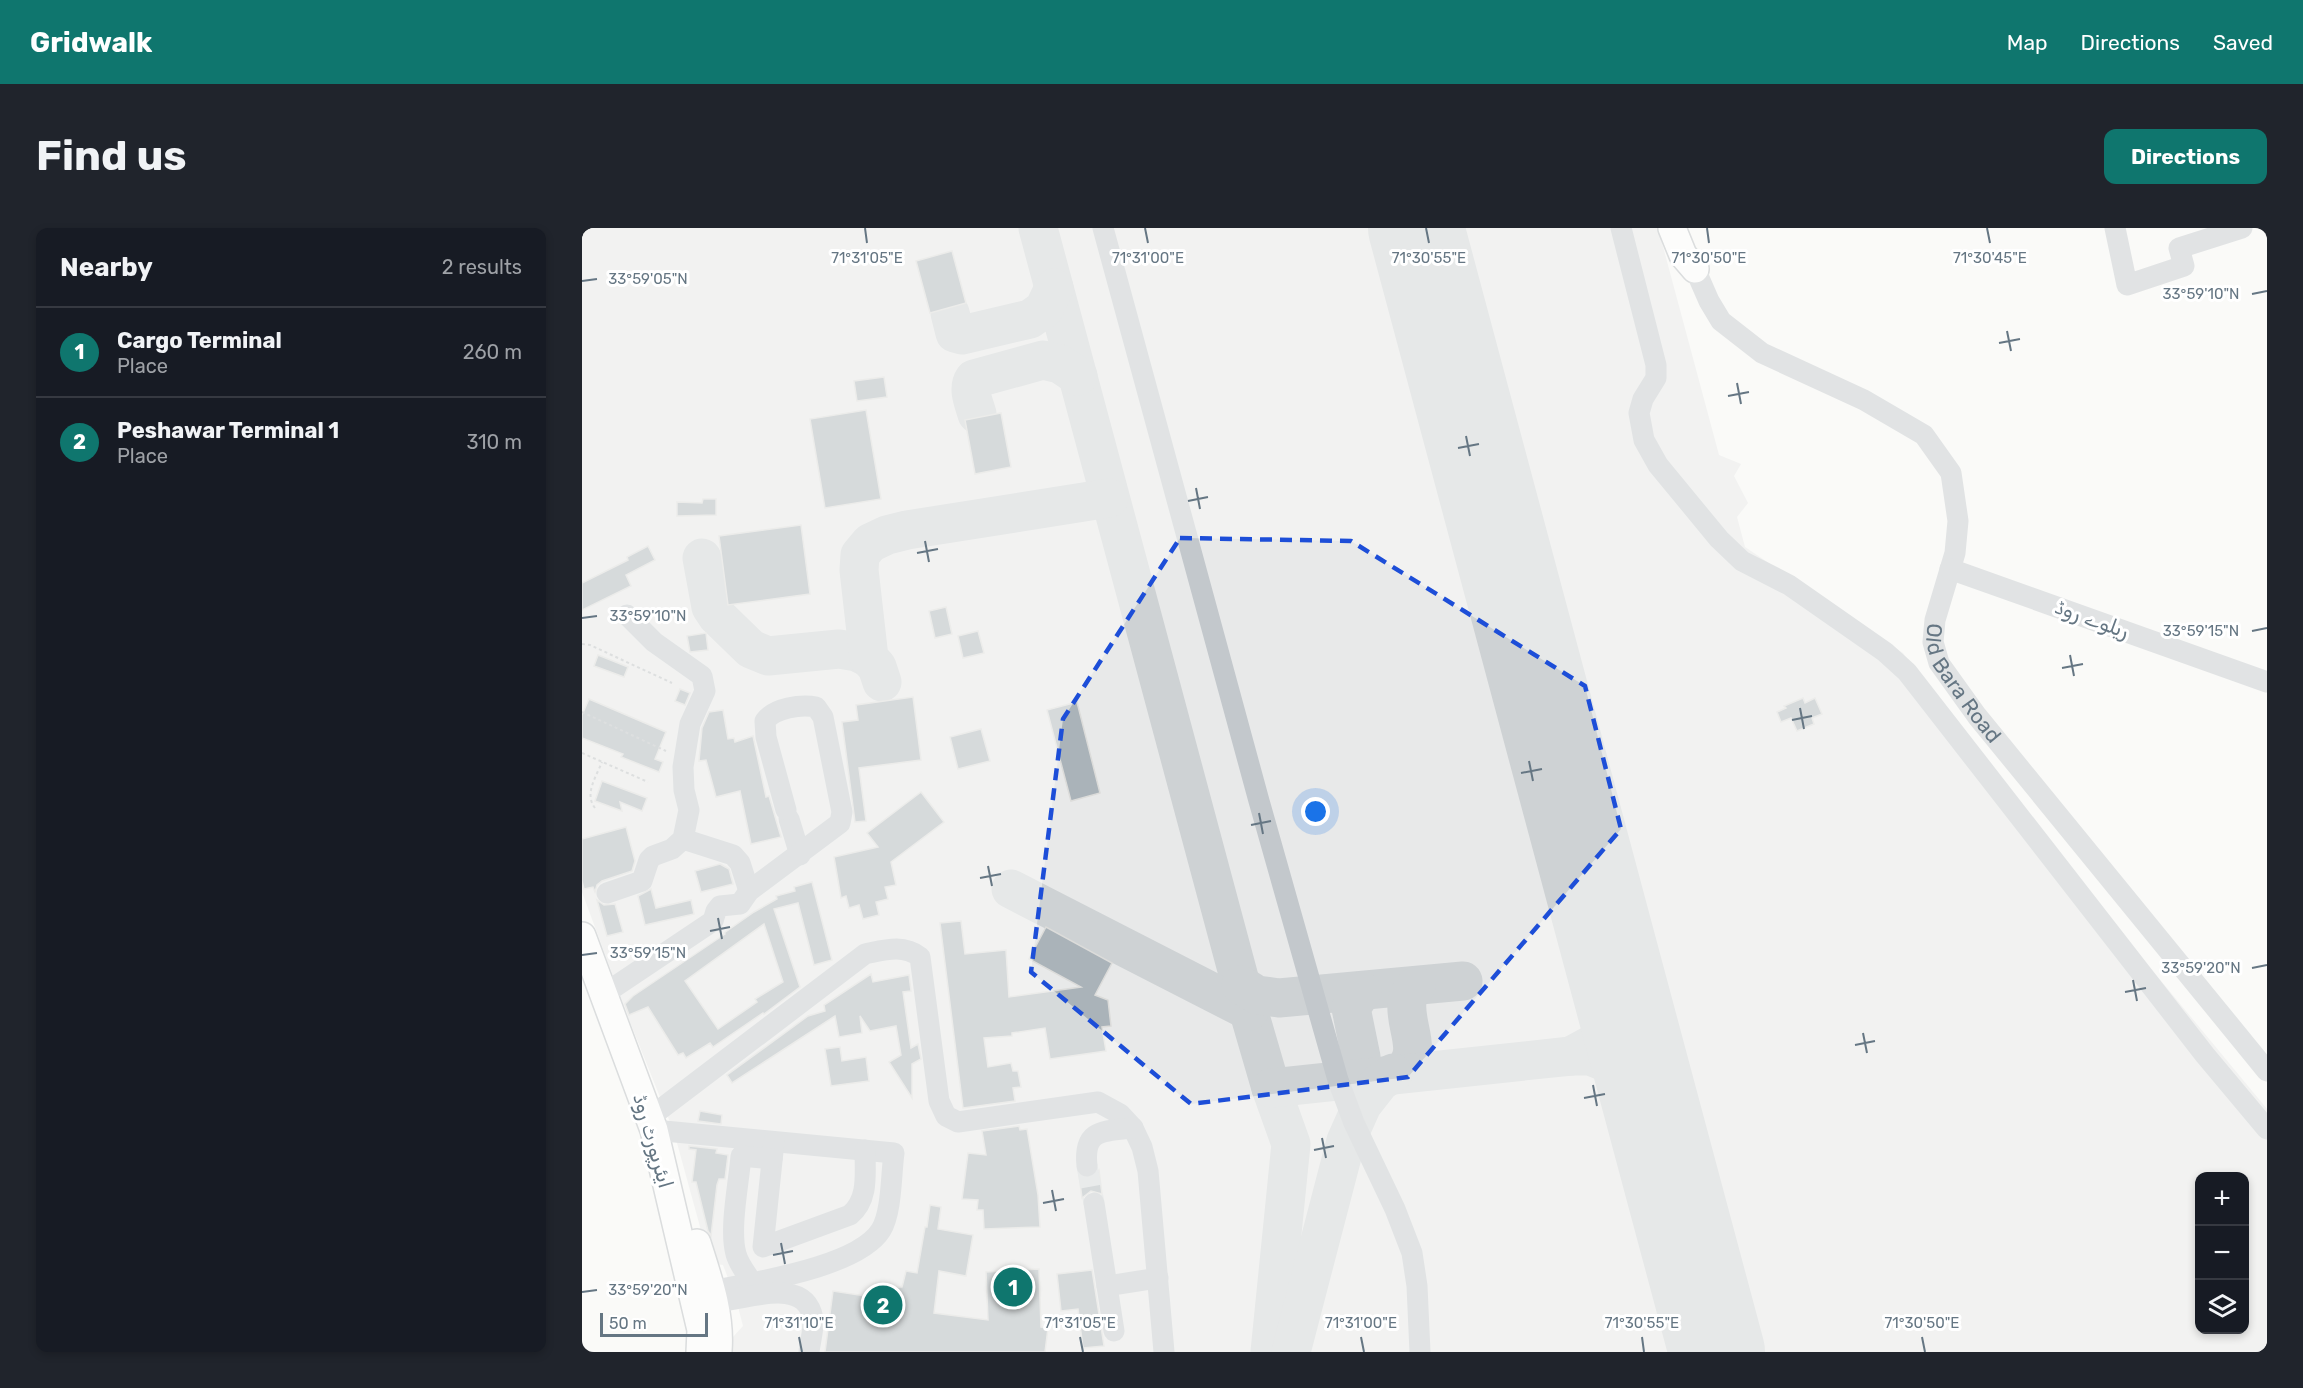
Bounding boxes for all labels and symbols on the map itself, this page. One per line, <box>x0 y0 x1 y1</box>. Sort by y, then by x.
text: 71°31'05"E <box>831 249 903 267</box>
text: 71°31'00"E <box>1112 249 1184 267</box>
text: 71°30'55"E <box>1392 249 1466 267</box>
text: 71°30'50"E <box>1672 249 1746 267</box>
text: 71°30'45"E <box>1953 249 2027 267</box>
text: 33°59'05"N <box>608 270 688 288</box>
text: 33°59'10"N <box>2163 285 2239 303</box>
street label: ریلوے روڈ <box>2052 594 2132 644</box>
text: 33°59'10"N <box>610 607 686 625</box>
street label: Old Bara Road <box>1921 622 2007 748</box>
text: 33°59'15"N <box>2163 622 2239 640</box>
your location <box>1301 797 1330 826</box>
text: 33°59'15"N <box>610 944 686 962</box>
text: 33°59'20"N <box>2161 959 2241 977</box>
street label: ایئرپورٹ روڈ <box>626 1091 679 1191</box>
pin: 1 <box>994 1264 1032 1310</box>
text: 33°59'20"N <box>608 1281 688 1299</box>
pin: 2 <box>864 1282 902 1328</box>
scale bar <box>600 1310 708 1338</box>
text: 71°31'10"E <box>764 1314 834 1332</box>
text: 71°31'05"E <box>1044 1314 1116 1332</box>
text: 71°31'00"E <box>1325 1314 1397 1332</box>
text: 71°30'55"E <box>1605 1314 1679 1332</box>
text: 71°30'50"E <box>1885 1314 1959 1332</box>

